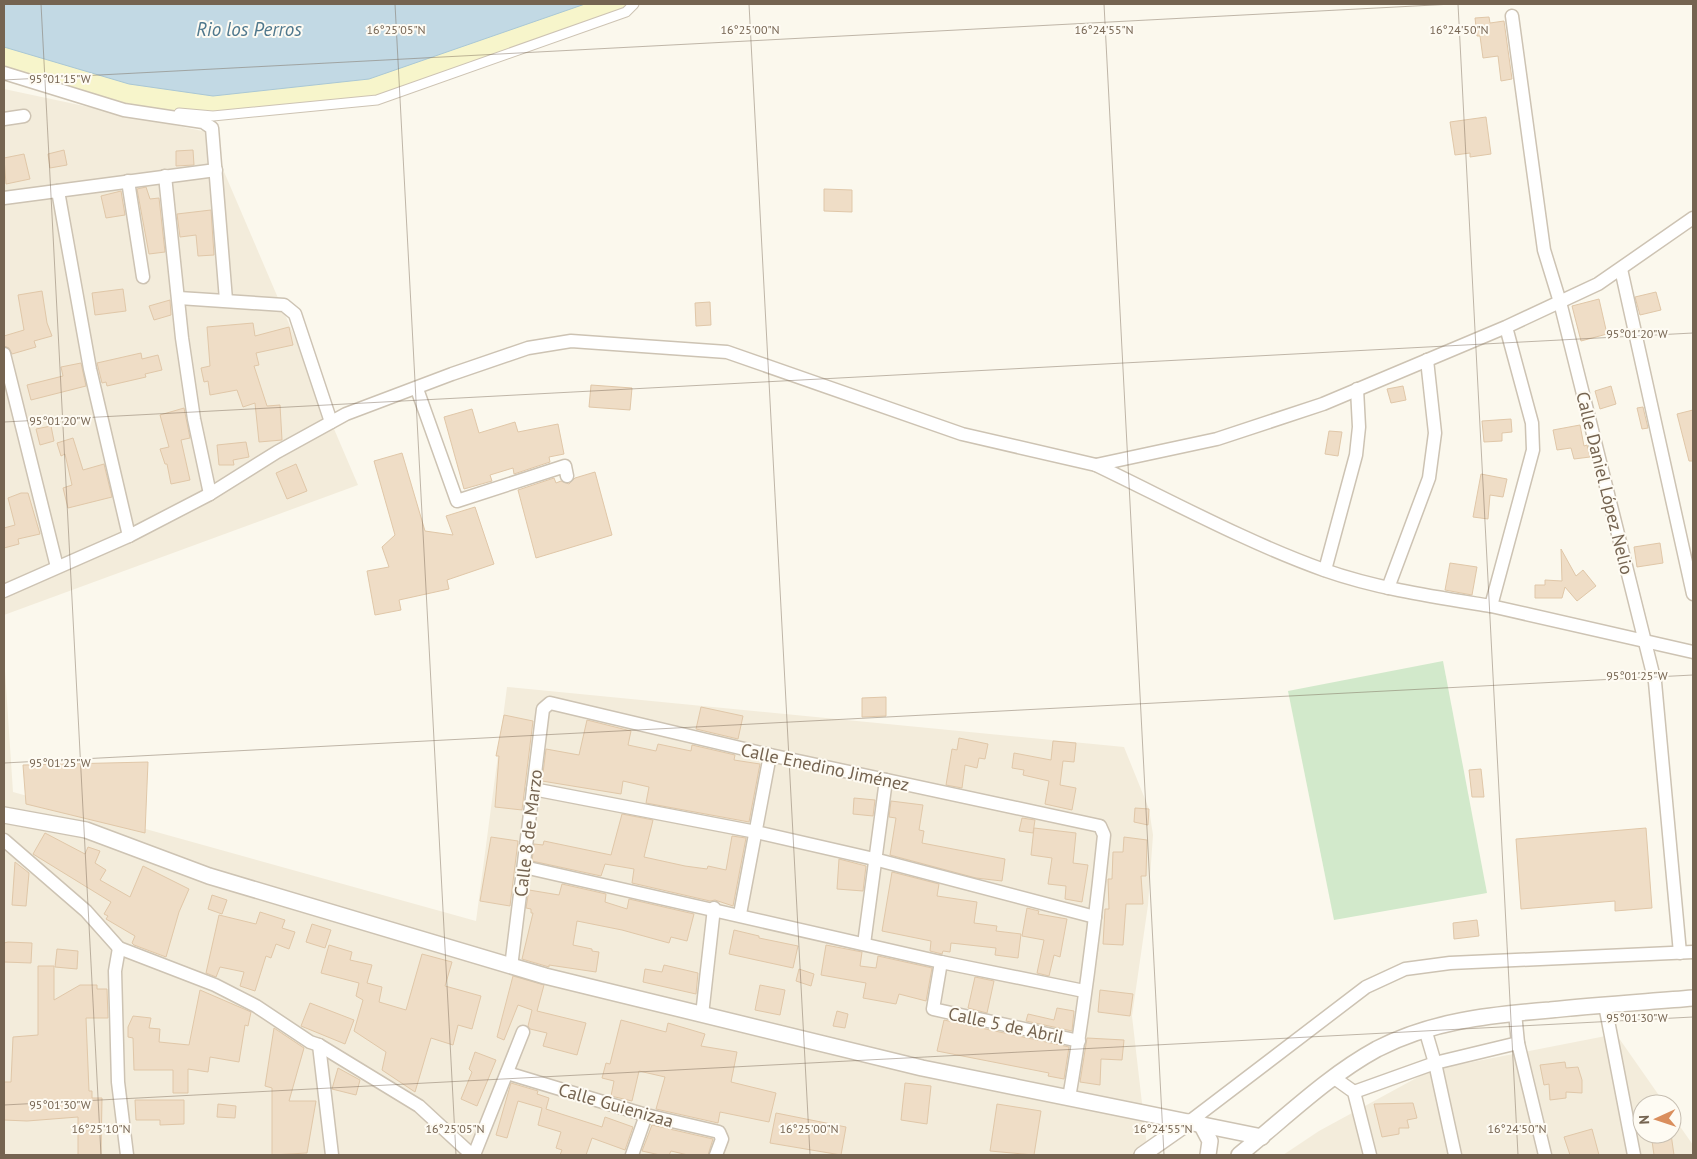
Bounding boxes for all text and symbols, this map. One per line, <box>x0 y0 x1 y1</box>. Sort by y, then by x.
water label: Rio los Perros <box>196 17 302 41</box>
text: 16°25'05"N <box>366 22 426 37</box>
text: 16°25'00"N <box>720 22 780 37</box>
text: 16°24'55"N <box>1074 22 1134 37</box>
text: 16°24'50"N <box>1429 22 1489 37</box>
text: 95°01'15"W <box>29 71 91 86</box>
text: 95°01'20"W <box>1606 326 1668 341</box>
street label: Calle Daniel López Nelio <box>1571 389 1639 577</box>
text: 95°01'20"W <box>29 413 91 428</box>
text: 95°01'25"W <box>1606 668 1668 683</box>
street label: Calle Enedino Jiménez <box>739 738 911 796</box>
text: 95°01'25"W <box>29 755 91 770</box>
street label: Calle 8 de Marzo <box>509 768 547 898</box>
street label: Calle 5 de Abril <box>946 1002 1067 1049</box>
text: 95°01'30"W <box>1606 1010 1668 1025</box>
street label: Calle Guienizaa <box>556 1078 676 1132</box>
north arrow <box>1632 1094 1682 1144</box>
text: 95°01'30"W <box>29 1097 91 1112</box>
text: N <box>1635 1115 1653 1125</box>
text: 16°25'10"N <box>71 1121 131 1136</box>
text: 16°25'05"N <box>425 1121 485 1136</box>
text: 16°25'00"N <box>779 1121 839 1136</box>
text: 16°24'55"N <box>1133 1121 1193 1136</box>
text: 16°24'50"N <box>1487 1121 1547 1136</box>

